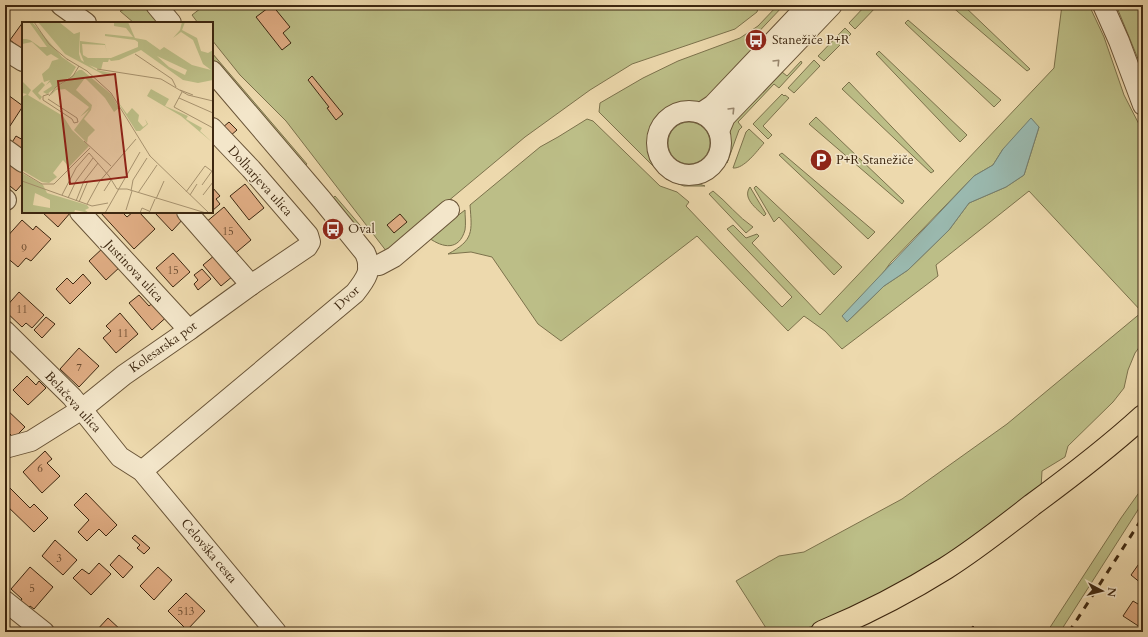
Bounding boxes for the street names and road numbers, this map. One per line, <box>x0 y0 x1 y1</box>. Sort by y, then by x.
street label: Dolharjeva ulica <box>223 142 297 220</box>
street label: Justinova ulica <box>99 234 168 306</box>
street label: Dvor <box>330 281 364 314</box>
street label: Kolesarska pot <box>125 317 201 377</box>
street label: Belačeva ulica <box>41 367 106 437</box>
street label: Celovška cesta <box>177 515 242 587</box>

